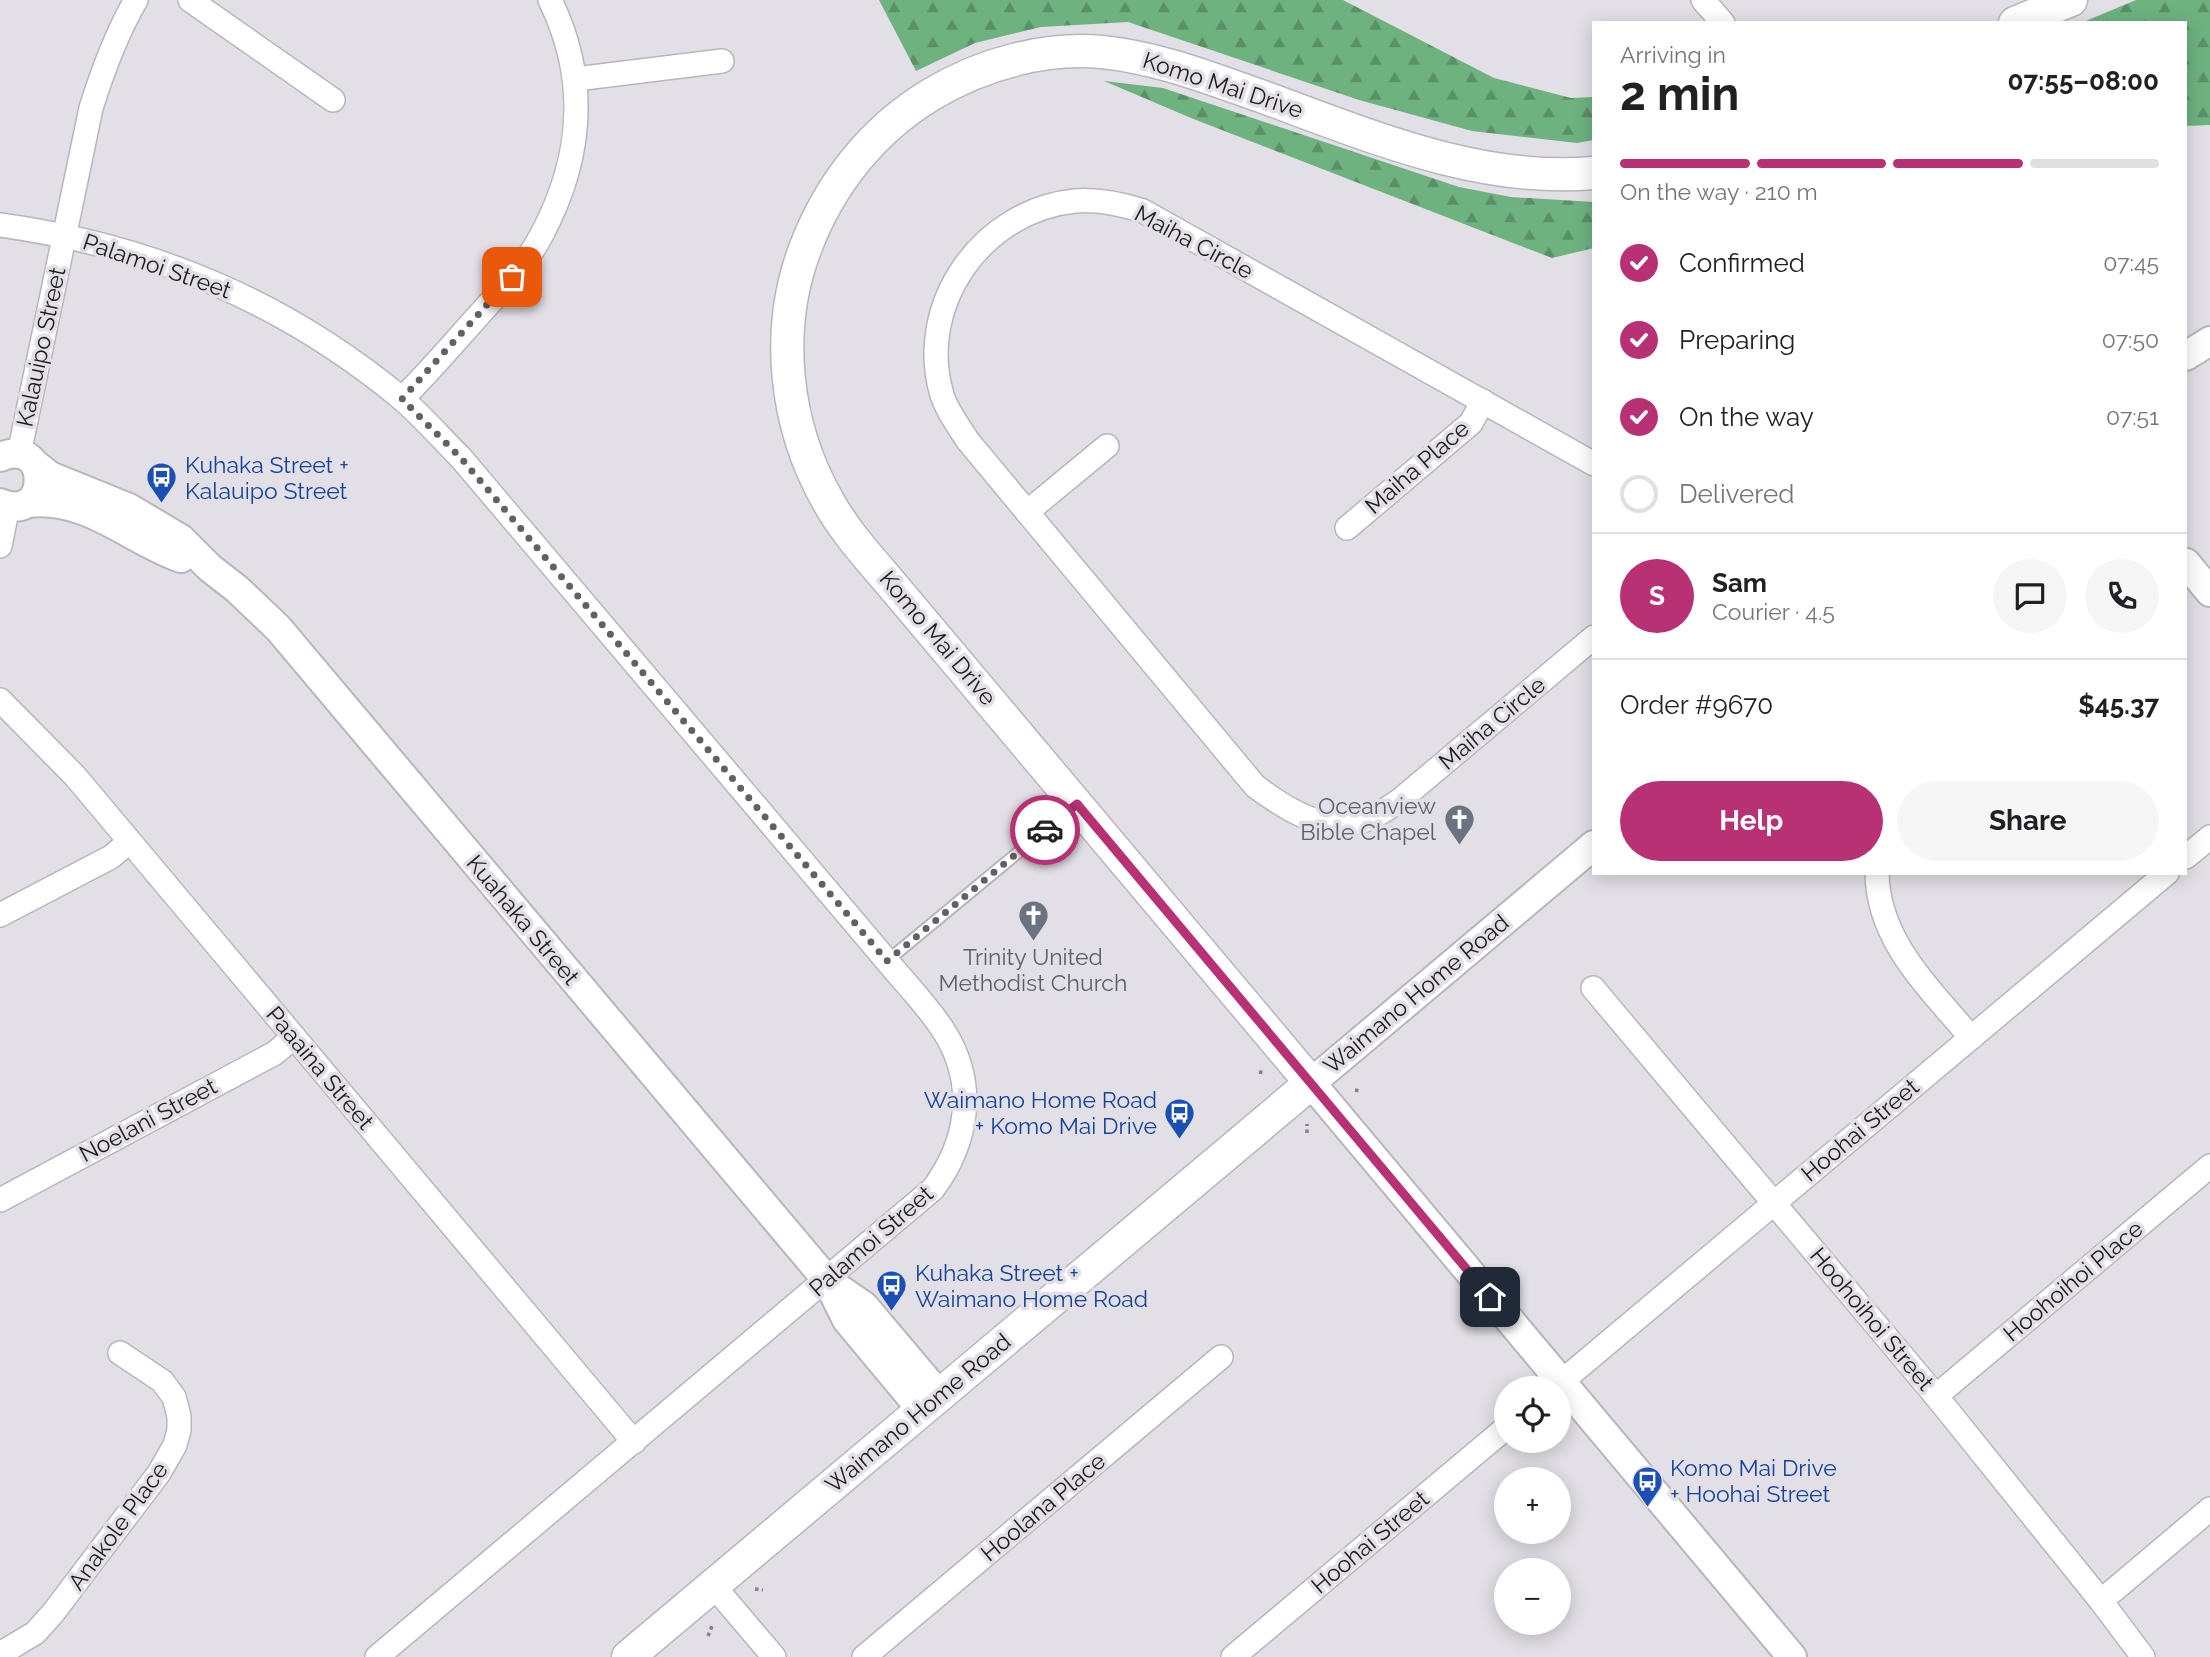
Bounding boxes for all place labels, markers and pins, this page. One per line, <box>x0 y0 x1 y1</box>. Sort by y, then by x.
pin <box>482 247 542 307</box>
place label: Kuhaka Street + Kalauipo Street <box>185 451 349 504</box>
bus stop icon: Kuhaka Street + Kalauipo Street <box>145 461 179 505</box>
place label: Oceanview Bible Chapel <box>1300 792 1437 845</box>
church icon: Oceanview Bible Chapel <box>1442 802 1476 846</box>
church icon: Trinity United Methodist Church <box>1016 899 1050 943</box>
place label: Trinity United Methodist Church <box>939 943 1127 996</box>
place label: Waimano Home Road + Komo Mai Drive <box>924 1086 1157 1139</box>
bus stop icon: Waimano Home Road + Komo Mai Drive <box>1163 1096 1197 1140</box>
place label: Kuhaka Street + Waimano Home Road <box>915 1259 1148 1312</box>
pin <box>1460 1267 1520 1327</box>
bus stop icon: Kuhaka Street + Waimano Home Road <box>875 1269 909 1313</box>
place label: Komo Mai Drive + Hoohai Street <box>1670 1454 1837 1507</box>
bus stop icon: Komo Mai Drive + Hoohai Street <box>1630 1464 1664 1508</box>

